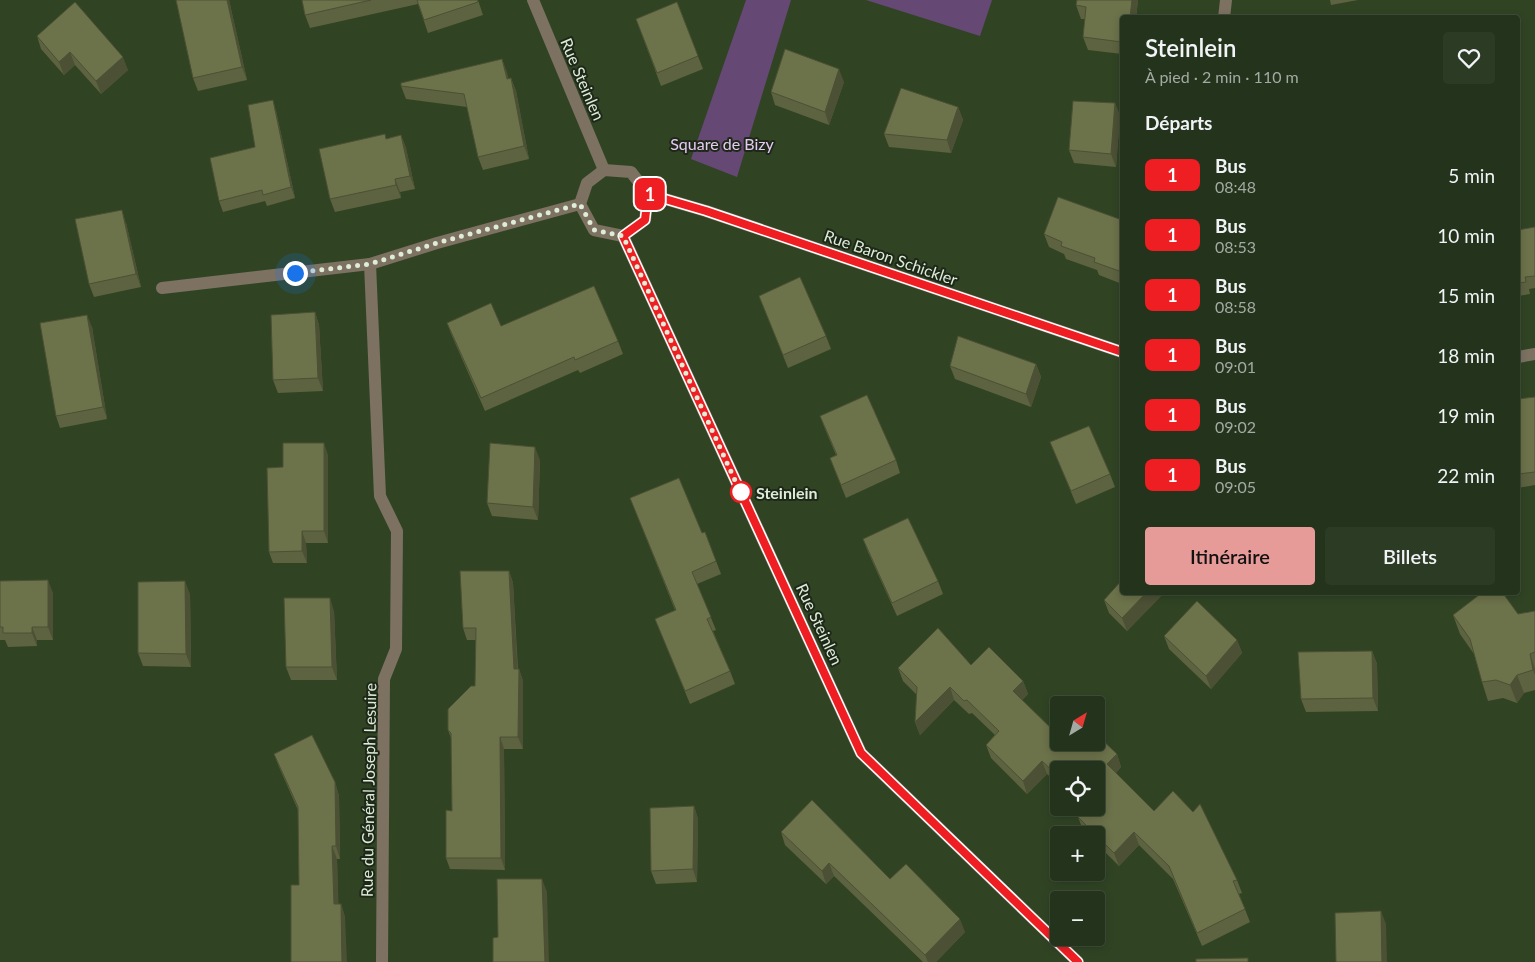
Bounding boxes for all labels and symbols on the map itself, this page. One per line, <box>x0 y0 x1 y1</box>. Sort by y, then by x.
street label: Rue Steinlen <box>557 35 609 123</box>
park label: Square de Bizy <box>670 134 774 153</box>
line badge: 1 <box>634 178 666 210</box>
street label: Rue Baron Schickler <box>822 225 960 289</box>
your location <box>283 261 308 286</box>
marker: Steinlein <box>730 481 752 503</box>
place label: Steinlein <box>756 483 818 502</box>
street label: Rue Steinlen <box>793 580 847 668</box>
street label: Rue du Général Joseph Lesuire <box>357 683 379 897</box>
north arrow <box>1050 696 1105 751</box>

